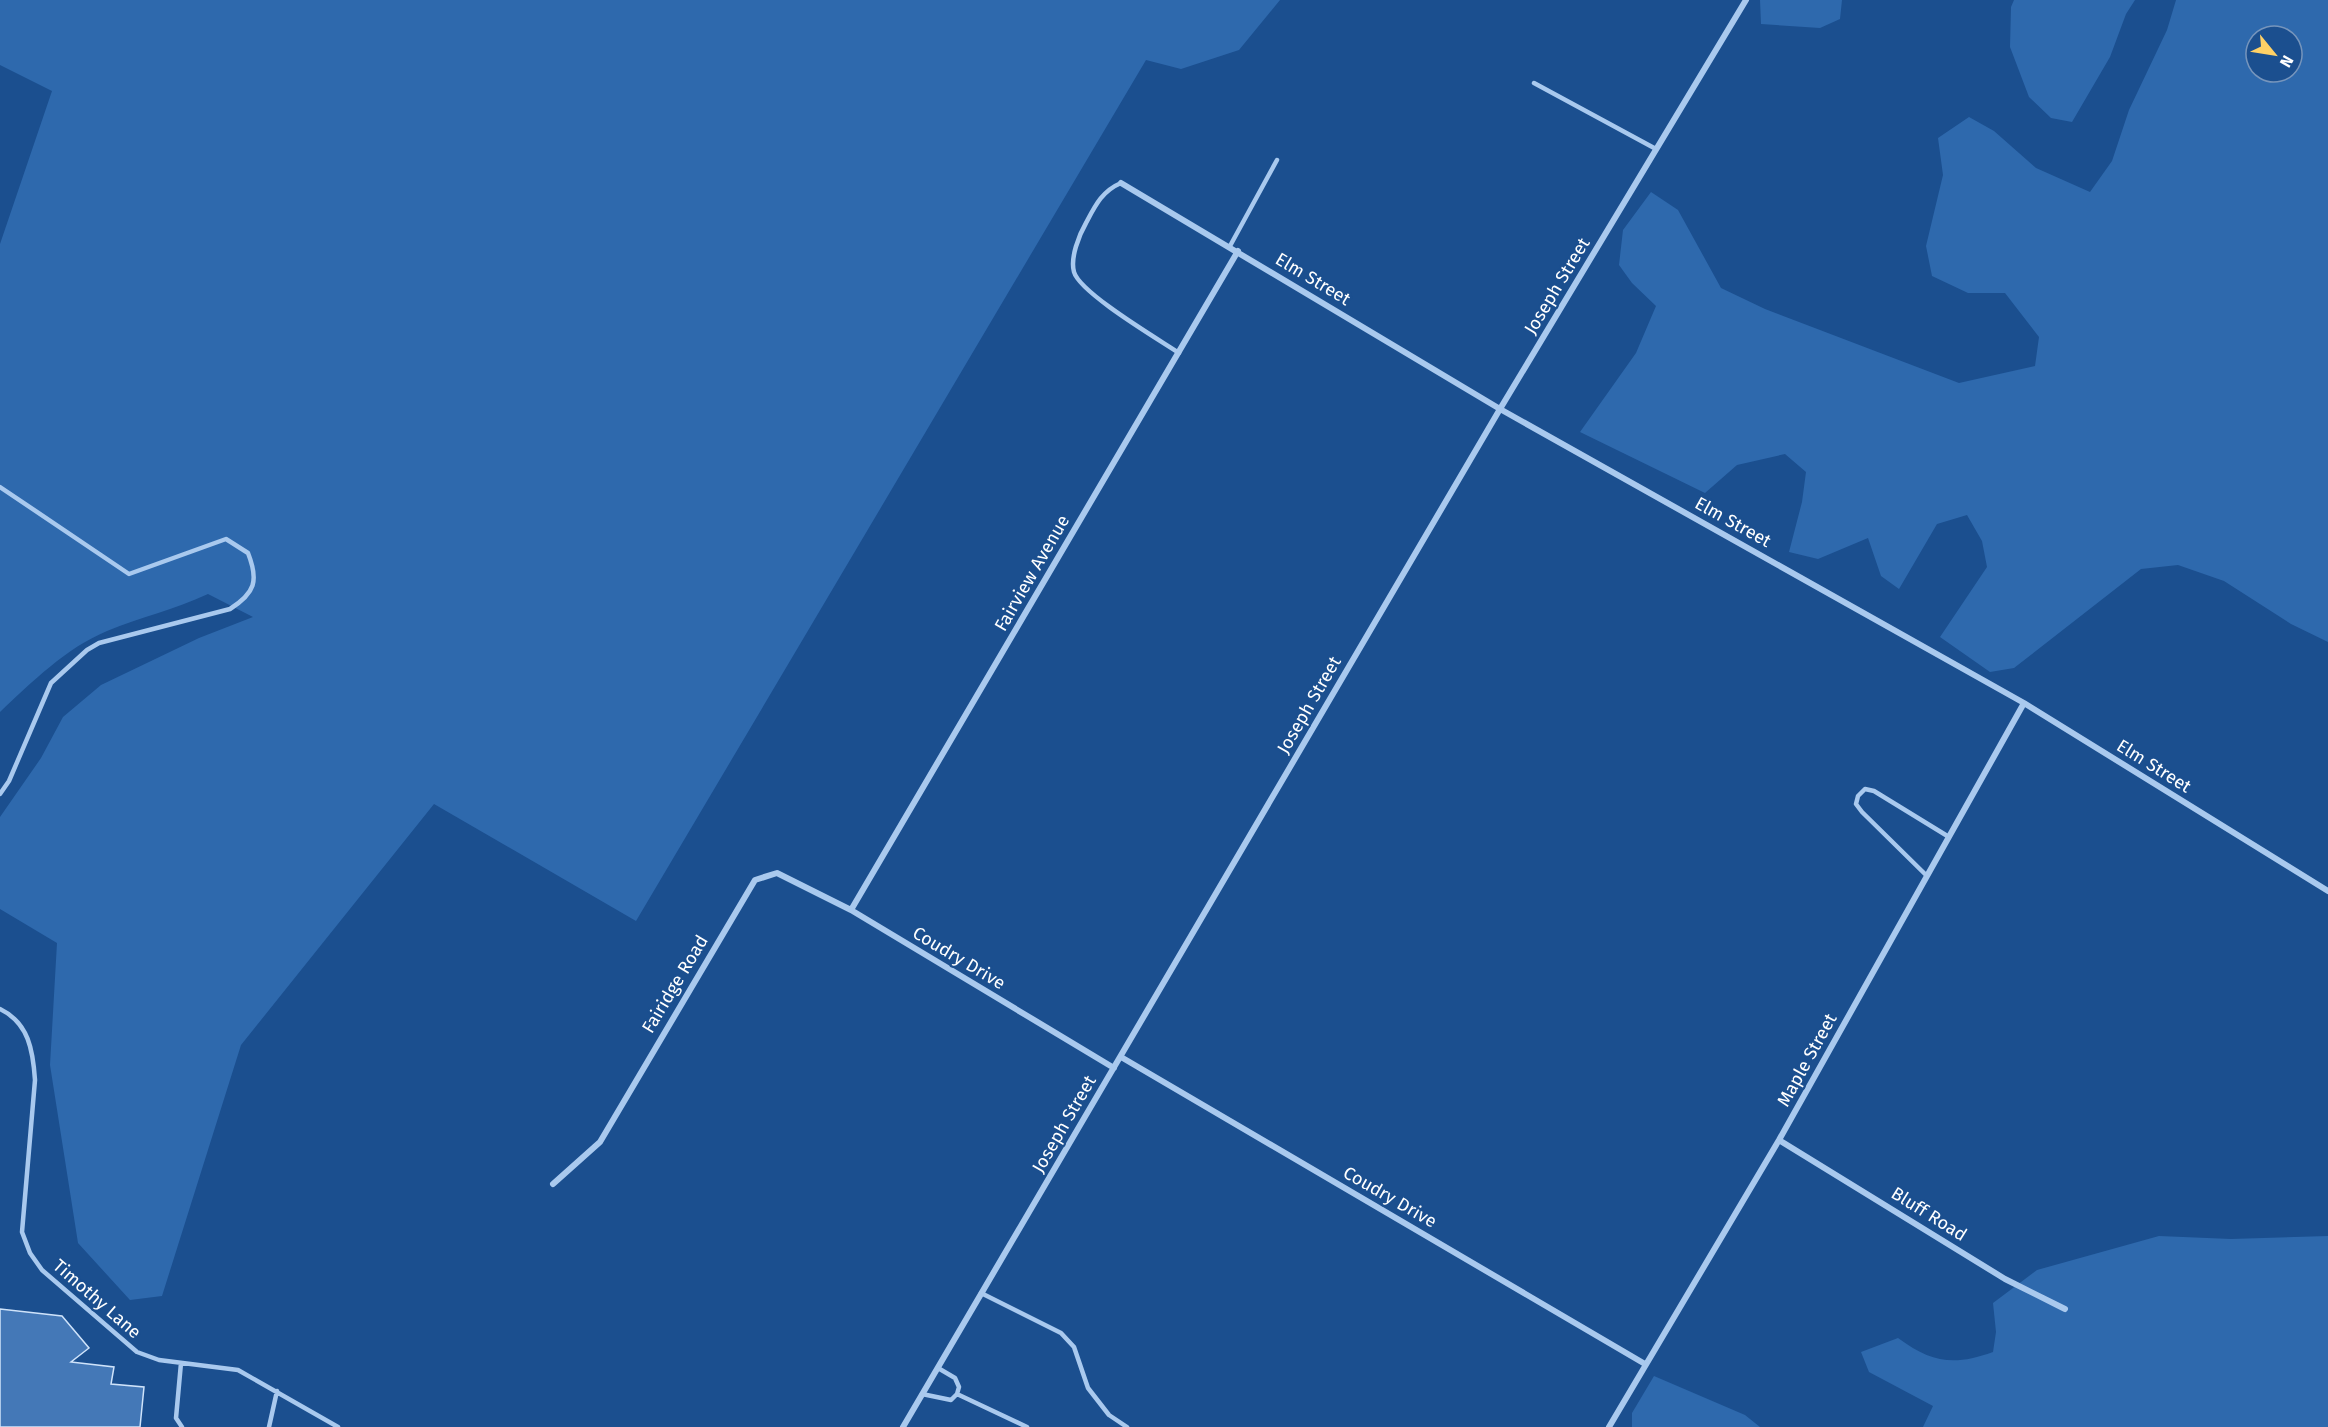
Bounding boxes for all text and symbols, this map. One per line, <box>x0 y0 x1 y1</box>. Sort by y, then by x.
north arrow <box>2244 24 2304 84</box>
text: N <box>2276 52 2297 71</box>
street label: Joseph Street <box>1519 233 1595 338</box>
street label: Elm Street <box>1271 248 1355 310</box>
street label: Elm Street <box>1691 492 1775 552</box>
street label: Fairview Avenue <box>990 511 1074 635</box>
street label: Joseph Street <box>1272 652 1346 758</box>
street label: Elm Street <box>2113 734 2196 798</box>
street label: Coudry Drive <box>909 922 1009 994</box>
street label: Fairidge Road <box>637 931 713 1037</box>
street label: Maple Street <box>1772 1009 1842 1110</box>
street label: Joseph Street <box>1027 1071 1101 1177</box>
street label: Coudry Drive <box>1339 1161 1441 1233</box>
street label: Bluff Road <box>1887 1182 1971 1246</box>
street label: Timothy Lane <box>48 1255 146 1343</box>

